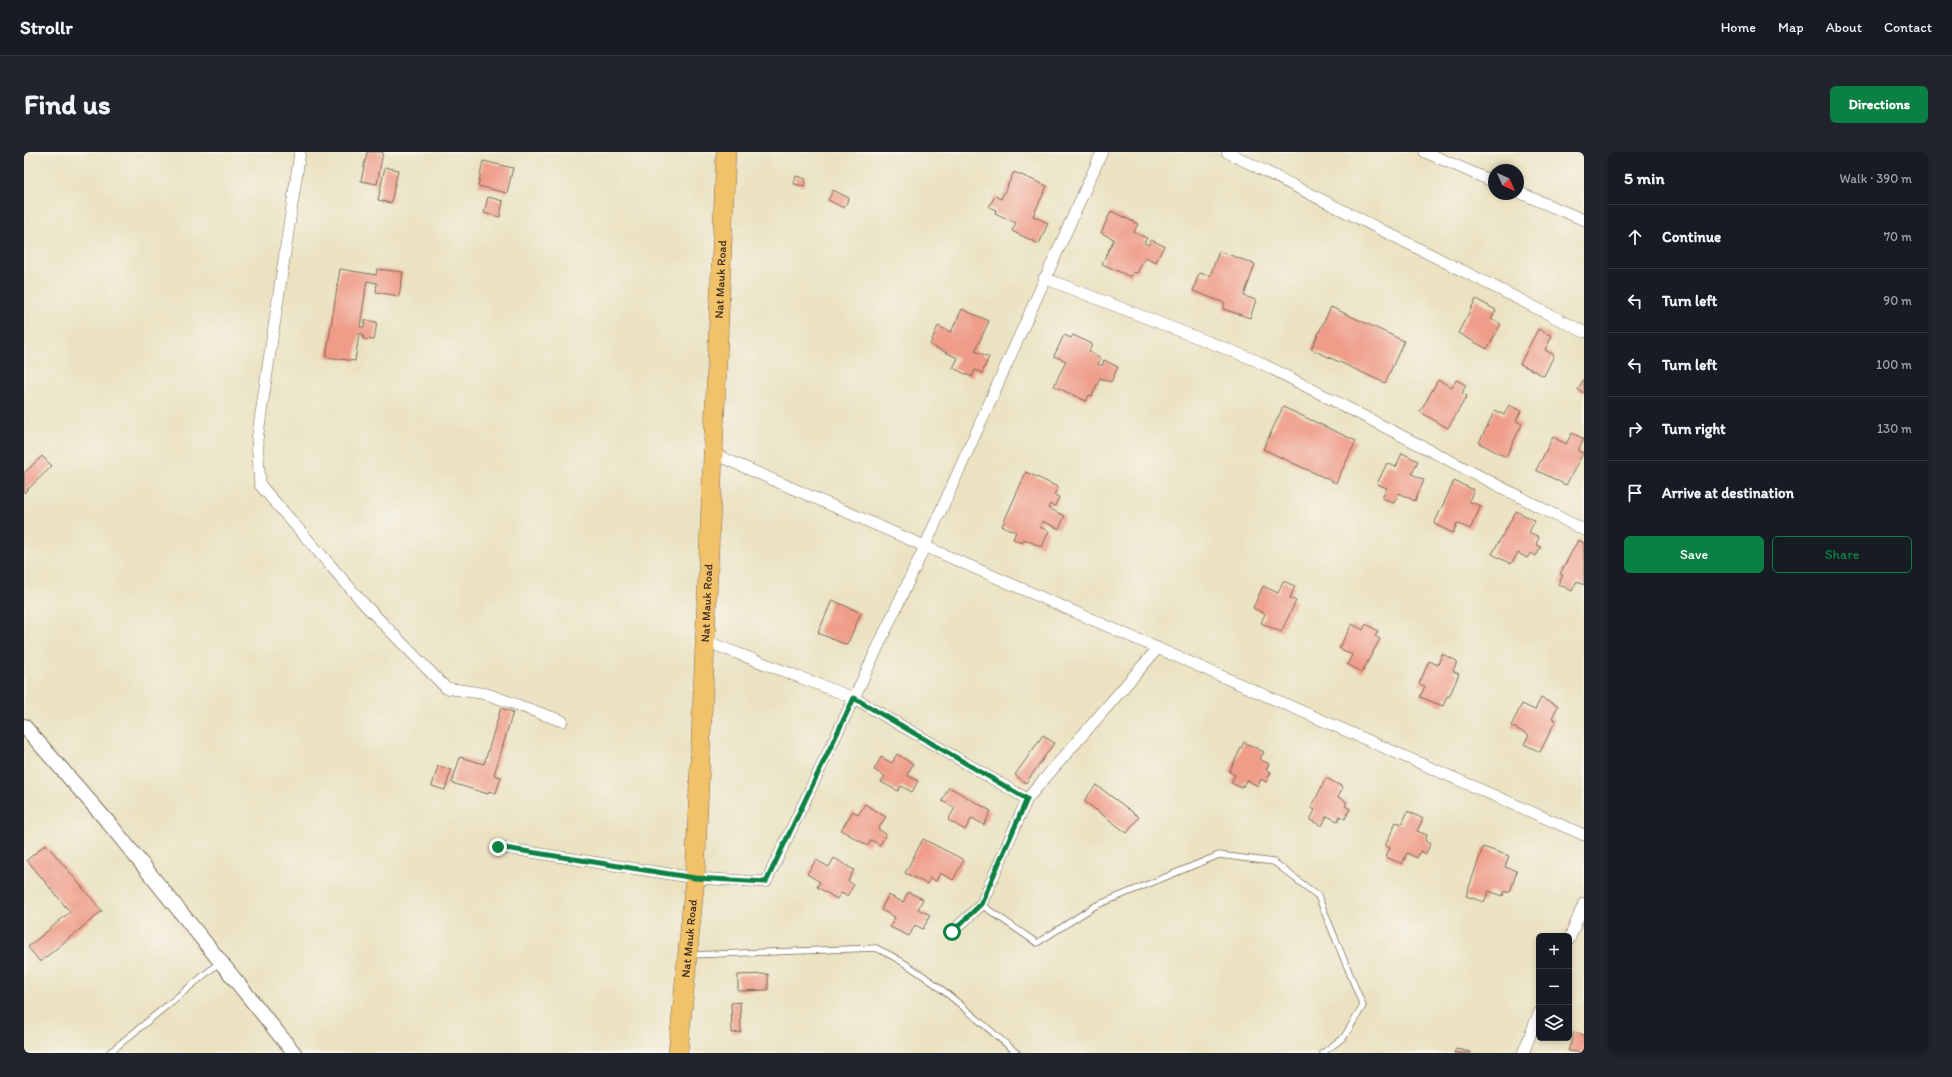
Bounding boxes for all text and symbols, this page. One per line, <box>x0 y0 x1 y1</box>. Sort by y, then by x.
text: Strollr <box>20 16 73 39</box>
text: Home <box>1721 19 1756 36</box>
text: Map <box>1778 19 1804 36</box>
text: About <box>1826 19 1862 36</box>
text: Contact <box>1884 19 1932 36</box>
button: Directions <box>1830 86 1928 123</box>
text: Find us <box>24 87 111 121</box>
north arrow <box>1488 164 1524 200</box>
text: 5 min <box>1624 168 1664 188</box>
text: Walk · 390 m <box>1840 171 1912 186</box>
icon: ahead <box>1624 226 1646 248</box>
text: Continue <box>1662 228 1721 246</box>
text: 70 m <box>1884 229 1912 244</box>
street label: Nat Mauk Road <box>712 239 729 319</box>
icon: left <box>1624 290 1646 312</box>
text: Turn left <box>1662 292 1717 310</box>
text: 90 m <box>1883 293 1912 308</box>
icon: left <box>1624 354 1646 376</box>
text: Turn left <box>1662 356 1717 374</box>
text: 100 m <box>1876 357 1912 372</box>
icon: right <box>1624 418 1646 440</box>
text: Turn right <box>1662 420 1726 438</box>
text: 130 m <box>1877 421 1912 436</box>
icon: arrive <box>1624 482 1646 504</box>
text: Arrive at destination <box>1662 484 1794 502</box>
button: Save <box>1624 536 1764 573</box>
button: Share <box>1772 536 1912 573</box>
street label: Nat Mauk Road <box>698 563 715 643</box>
route end <box>489 838 507 856</box>
street label: Nat Mauk Road <box>678 898 700 978</box>
route start <box>943 923 961 941</box>
map controls <box>1536 933 1572 1041</box>
button: + <box>1536 933 1572 969</box>
button: − <box>1536 969 1572 1005</box>
button: layers <box>1536 1005 1572 1041</box>

